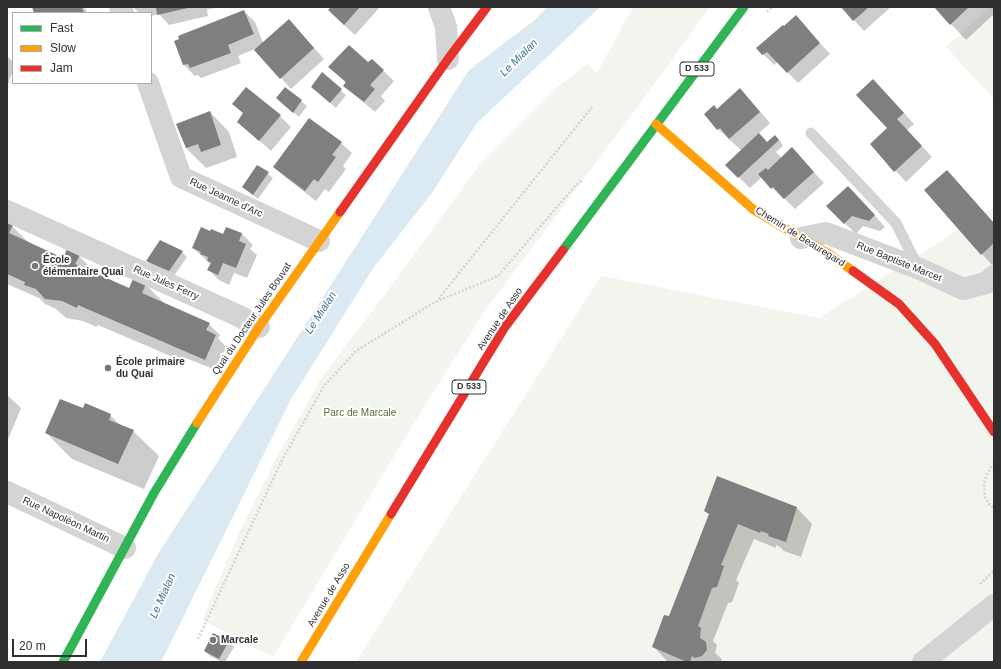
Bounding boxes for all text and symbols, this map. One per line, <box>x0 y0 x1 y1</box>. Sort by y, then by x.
legend <box>12 12 152 84</box>
text: Fast <box>50 21 73 35</box>
water label: Le Mialan <box>497 36 541 80</box>
text: Slow <box>50 41 76 55</box>
text: Jam <box>50 61 73 75</box>
road number: D 533 <box>680 62 714 76</box>
street label: Rue Jeanne d'Arc <box>188 176 264 220</box>
street label: Chemin de Beauregard <box>753 205 847 269</box>
street label: Rue Baptiste Marcet <box>855 239 943 285</box>
place label: École élémentaire Quai <box>43 254 124 278</box>
marker: École élémentaire Quai <box>30 261 40 271</box>
street label: Quai du Docteur Jules Bouvat <box>210 261 294 377</box>
street label: Rue Jules Ferry <box>131 263 201 303</box>
street label: Avenue de Asso <box>475 286 525 352</box>
water label: Le Mialan <box>302 289 340 337</box>
place label: École primaire du Quai <box>116 356 185 380</box>
marker: École primaire du Quai <box>103 363 113 373</box>
road number: D 533 <box>452 380 486 394</box>
park label: Parc de Marcale <box>324 407 396 419</box>
street label: Rue Napoléon Martin <box>21 495 111 545</box>
street label: Avenue de Asso <box>305 561 353 629</box>
water label: Le Mialan <box>147 572 179 620</box>
scale bar <box>14 631 89 657</box>
place label: Marcale <box>221 634 258 646</box>
marker: Marcale <box>208 635 218 645</box>
text: 20 m <box>19 639 46 653</box>

